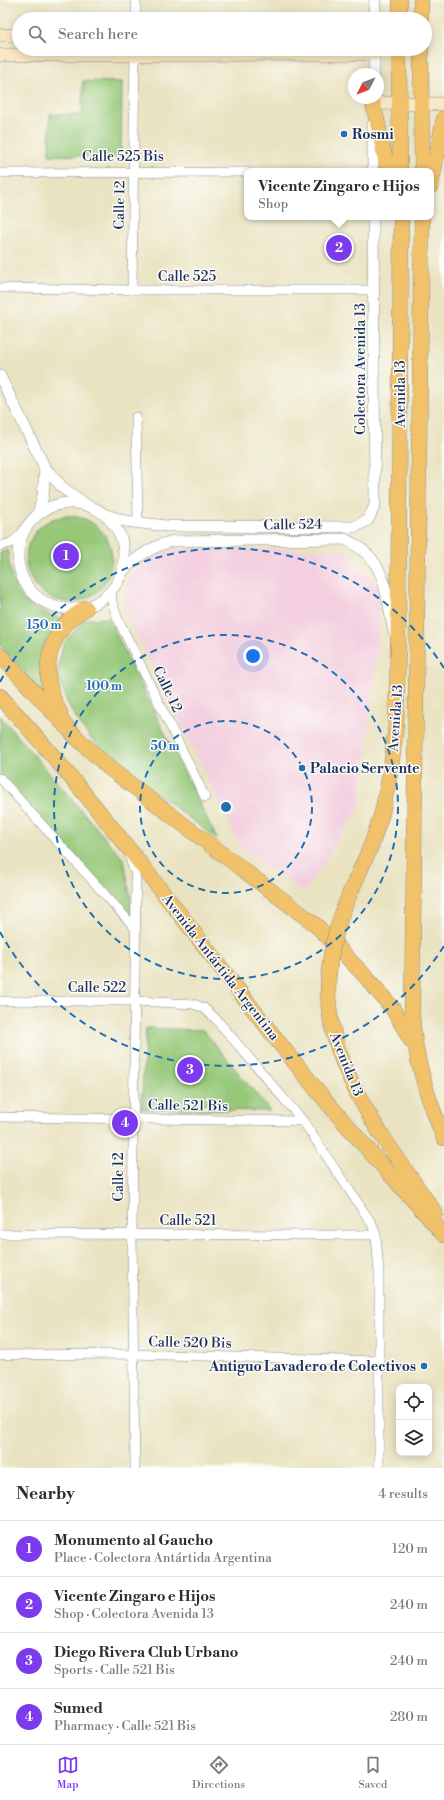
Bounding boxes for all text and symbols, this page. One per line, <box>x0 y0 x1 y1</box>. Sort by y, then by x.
search box <box>12 12 432 56</box>
icon: search <box>26 23 48 45</box>
text: Search here <box>58 25 138 44</box>
north arrow <box>348 68 384 104</box>
place label: Rosmi <box>352 126 394 144</box>
marker: Rosmi <box>339 129 349 139</box>
street label: Calle 525 Bis <box>82 148 164 166</box>
popup <box>244 168 434 220</box>
text: Vicente Zingaro e Hijos <box>258 177 420 196</box>
street label: Calle 12 <box>111 180 129 230</box>
text: Shop <box>258 196 288 212</box>
pin: 2 <box>326 233 352 263</box>
street label: Calle 525 <box>158 268 216 286</box>
street label: Colectora Avenida 13 <box>352 303 370 435</box>
street label: Avenida 13 <box>392 360 410 429</box>
street label: Calle 524 <box>263 515 323 535</box>
pin: 1 <box>53 541 79 571</box>
text: 150 m <box>27 618 61 633</box>
your location <box>243 646 263 666</box>
street label: Calle 12 <box>148 663 186 716</box>
text: 100 m <box>86 679 122 694</box>
street label: Avenida 13 <box>385 684 407 753</box>
text: 50 m <box>150 739 180 754</box>
place label: Palacio Servente <box>310 760 420 778</box>
marker: Palacio Servente <box>297 763 307 773</box>
centre of rings <box>219 800 233 814</box>
street label: Avenida Antártida Argentina <box>157 890 284 1045</box>
street label: Calle 522 <box>68 979 126 997</box>
street label: Avenida 13 <box>325 1029 367 1099</box>
pin: 3 <box>177 1055 203 1085</box>
street label: Calle 521 Bis <box>148 1096 228 1116</box>
pin: 4 <box>112 1108 138 1138</box>
street label: Calle 12 <box>110 1152 128 1202</box>
street label: Calle 521 <box>160 1212 216 1230</box>
street label: Calle 520 Bis <box>148 1333 232 1353</box>
place label: Antiguo Lavadero de Colectivos <box>208 1358 416 1376</box>
marker: Antiguo Lavadero de Colectivos <box>419 1361 429 1371</box>
map controls <box>396 1384 432 1456</box>
button: locate <box>396 1384 432 1420</box>
button: layers <box>396 1420 432 1456</box>
text: Nearby <box>16 1483 75 1505</box>
text: 4 results <box>378 1486 428 1502</box>
text: Monumento al Gaucho <box>54 1531 213 1550</box>
text: 1 <box>26 1541 32 1557</box>
text: 120 m <box>392 1541 428 1557</box>
text: Place · Colectora Antártida Argentina <box>54 1550 272 1566</box>
text: Vicente Zingaro e Hijos <box>54 1587 216 1606</box>
text: 2 <box>25 1597 33 1613</box>
text: 240 m <box>390 1597 428 1613</box>
text: Shop · Colectora Avenida 13 <box>54 1606 214 1622</box>
text: Diego Rivera Club Urbano <box>54 1643 238 1662</box>
text: 3 <box>25 1653 33 1669</box>
text: 240 m <box>390 1653 428 1669</box>
text: Sports · Calle 521 Bis <box>54 1662 175 1678</box>
text: Sumed <box>54 1699 103 1718</box>
text: 4 <box>25 1709 33 1725</box>
text: 280 m <box>390 1709 428 1725</box>
text: Pharmacy · Calle 521 Bis <box>54 1718 196 1734</box>
tab: Map <box>57 1754 79 1792</box>
tab: Directions <box>192 1754 245 1792</box>
tab: Saved <box>358 1754 387 1792</box>

